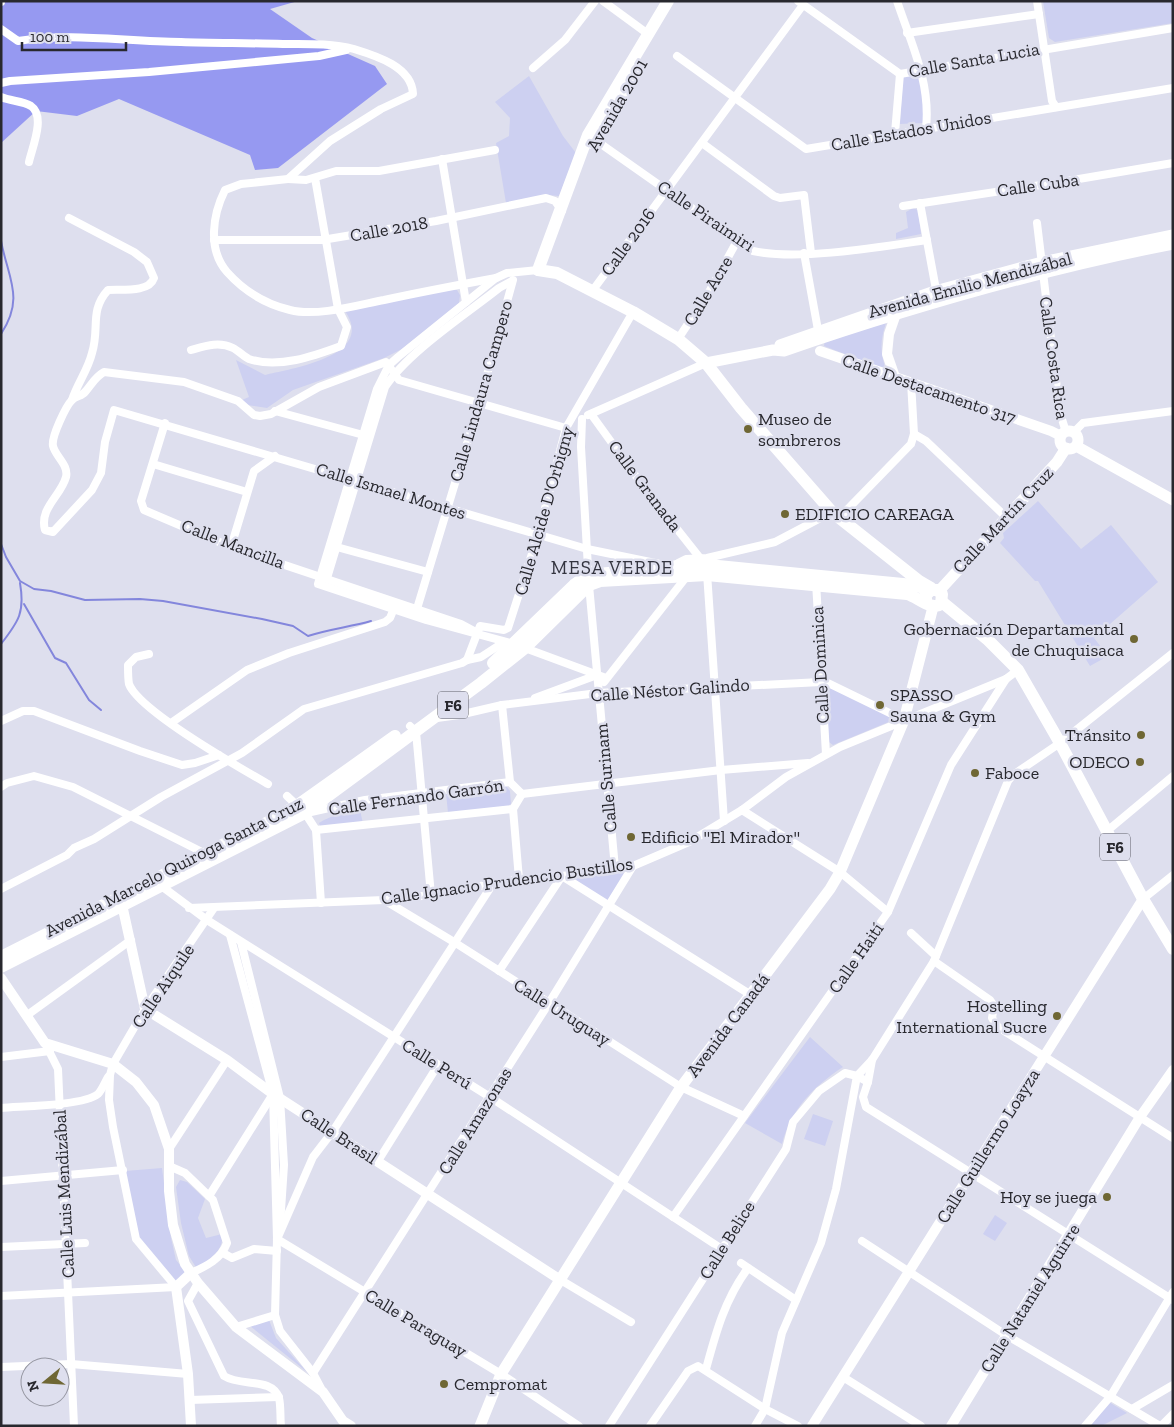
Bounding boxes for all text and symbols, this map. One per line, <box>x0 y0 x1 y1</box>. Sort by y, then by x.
scale bar <box>22 20 126 52</box>
text: 100 m <box>30 28 69 46</box>
street label: Calle Santa Lucia <box>907 38 1041 82</box>
street label: Avenida 2001 <box>582 55 652 155</box>
street label: Calle Estados Unidos <box>829 106 993 156</box>
street label: Calle Cuba <box>996 168 1081 202</box>
street label: Calle Piraimiri <box>653 175 759 257</box>
street label: Calle 2016 <box>596 204 660 280</box>
street label: Calle 2018 <box>348 211 430 247</box>
street label: Avenida Emilio Mendizábal <box>866 247 1074 323</box>
street label: Calle Acre <box>679 252 737 330</box>
street label: Calle Costa Rica <box>1034 295 1074 421</box>
street label: Calle Lindaura Campero <box>445 298 517 484</box>
street label: Calle Destacamento 317 <box>839 349 1019 429</box>
place label: Museo de sombreros <box>758 408 841 451</box>
street label: Calle Alcide D'Orbigny <box>509 423 579 598</box>
marker: Museo de sombreros <box>742 423 754 435</box>
street label: Calle Granada <box>603 436 687 536</box>
street label: Calle Ismael Montes <box>313 458 469 524</box>
street label: Calle Martín Cruz <box>948 462 1058 578</box>
place label: EDIFICIO CAREAGA <box>795 503 954 525</box>
marker: EDIFICIO CAREAGA <box>779 508 791 520</box>
street label: Calle Mancilla <box>178 514 288 574</box>
district label: MESA VERDE <box>551 556 673 579</box>
street label: Calle Dominica <box>806 606 834 724</box>
place label: Gobernación Departamental de Chuquisaca <box>904 618 1124 661</box>
marker: Gobernación Departamental de Chuquisaca <box>1128 633 1140 645</box>
street label: Calle Néstor Galindo <box>590 673 750 707</box>
place label: SPASSO Sauna & Gym <box>890 684 996 727</box>
road number: F6 <box>438 692 468 718</box>
marker: SPASSO Sauna & Gym <box>874 699 886 711</box>
street label: Calle Surinam <box>590 722 622 833</box>
place label: Tránsito <box>1065 724 1131 746</box>
marker: Tránsito <box>1135 729 1147 741</box>
place label: ODECO <box>1069 751 1130 773</box>
marker: ODECO <box>1134 756 1146 768</box>
place label: Faboce <box>985 762 1039 784</box>
marker: Faboce <box>969 767 981 779</box>
street label: Calle Fernando Garrón <box>327 774 506 820</box>
street label: Avenida Marcelo Quiroga Santa Cruz <box>41 792 307 942</box>
place label: Edificio "El Mirador" <box>641 826 800 848</box>
marker: Edificio "El Mirador" <box>625 831 637 843</box>
road number: F6 <box>1100 834 1130 860</box>
street label: Calle Ignacio Prudencio Bustillos <box>380 852 634 910</box>
street label: Calle Haití <box>824 918 888 998</box>
street label: Calle Aiquile <box>127 940 199 1032</box>
street label: Avenida Canadá <box>682 969 774 1081</box>
street label: Calle Uruguay <box>509 974 615 1051</box>
place label: Hostelling International Sucre <box>896 995 1047 1038</box>
marker: Hostelling International Sucre <box>1051 1010 1063 1022</box>
street label: Calle Perú <box>398 1034 476 1094</box>
street label: Calle Amazonas <box>433 1063 517 1179</box>
street label: Calle Guillermo Loayza <box>931 1064 1045 1227</box>
street label: Calle Brasil <box>296 1103 382 1169</box>
street label: Calle Luis Mendizábal <box>49 1109 79 1279</box>
place label: Hoy se juega <box>1000 1186 1097 1208</box>
marker: Hoy se juega <box>1101 1191 1113 1203</box>
street label: Calle Belice <box>694 1197 760 1283</box>
street label: Calle Nataniel Aguirre <box>975 1219 1085 1377</box>
street label: Calle Paraguay <box>361 1284 472 1362</box>
north arrow <box>20 1357 70 1407</box>
place label: Cempromat <box>454 1373 548 1395</box>
text: N <box>23 1378 43 1394</box>
marker: Cempromat <box>438 1378 450 1390</box>

